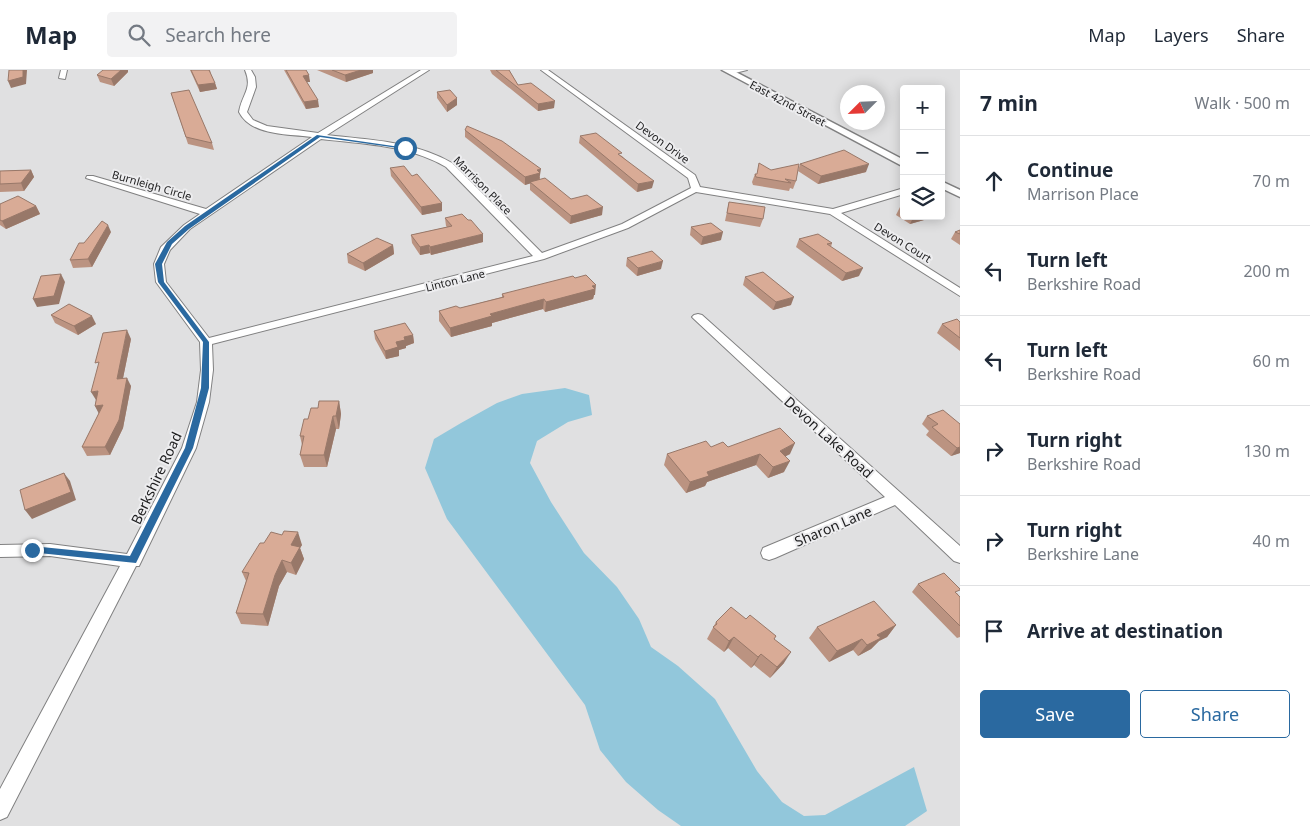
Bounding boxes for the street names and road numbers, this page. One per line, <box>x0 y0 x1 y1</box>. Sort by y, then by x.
street label: East 42nd Street <box>747 77 829 129</box>
street label: Devon Drive <box>633 117 693 167</box>
street label: Marrison Place <box>451 153 515 217</box>
street label: Burnleigh Circle <box>111 166 193 204</box>
street label: Devon Court <box>872 218 934 266</box>
street label: Linton Lane <box>424 265 486 295</box>
street label: Devon Lake Road <box>780 392 878 482</box>
street label: Berkshire Road <box>126 429 186 527</box>
street label: Sharon Lane <box>791 501 875 551</box>

